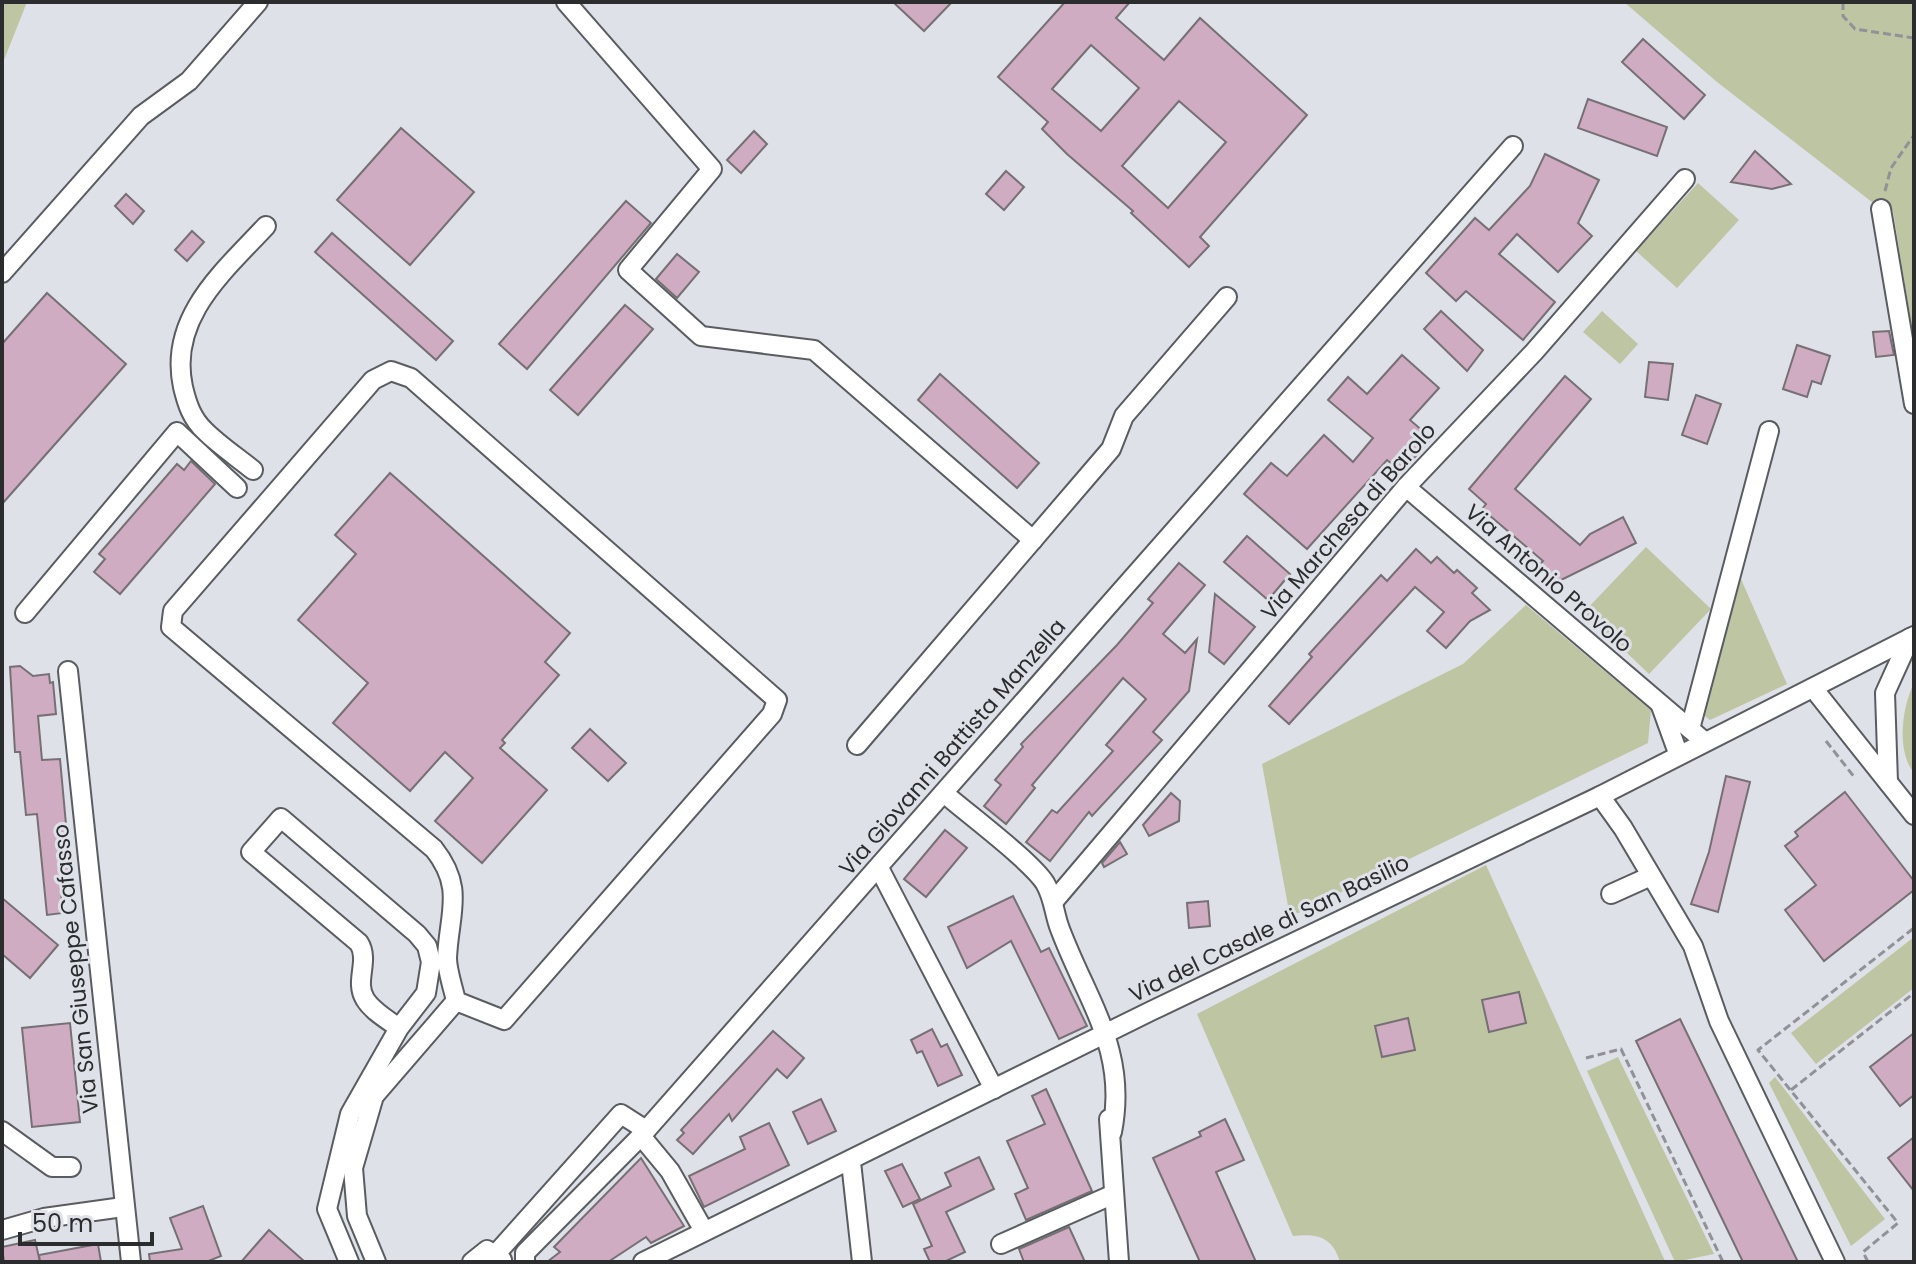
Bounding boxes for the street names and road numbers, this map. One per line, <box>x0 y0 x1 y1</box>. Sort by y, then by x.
street label: Via Marchesa di Barolo <box>1254 416 1443 627</box>
street label: Via Antonio Provolo <box>1458 497 1639 660</box>
street label: Via Giovanni Battista Manzella <box>832 612 1073 883</box>
street label: Via San Giuseppe Cafasso <box>45 823 106 1115</box>
street label: Via del Casale di San Basilio <box>1124 847 1414 1010</box>

